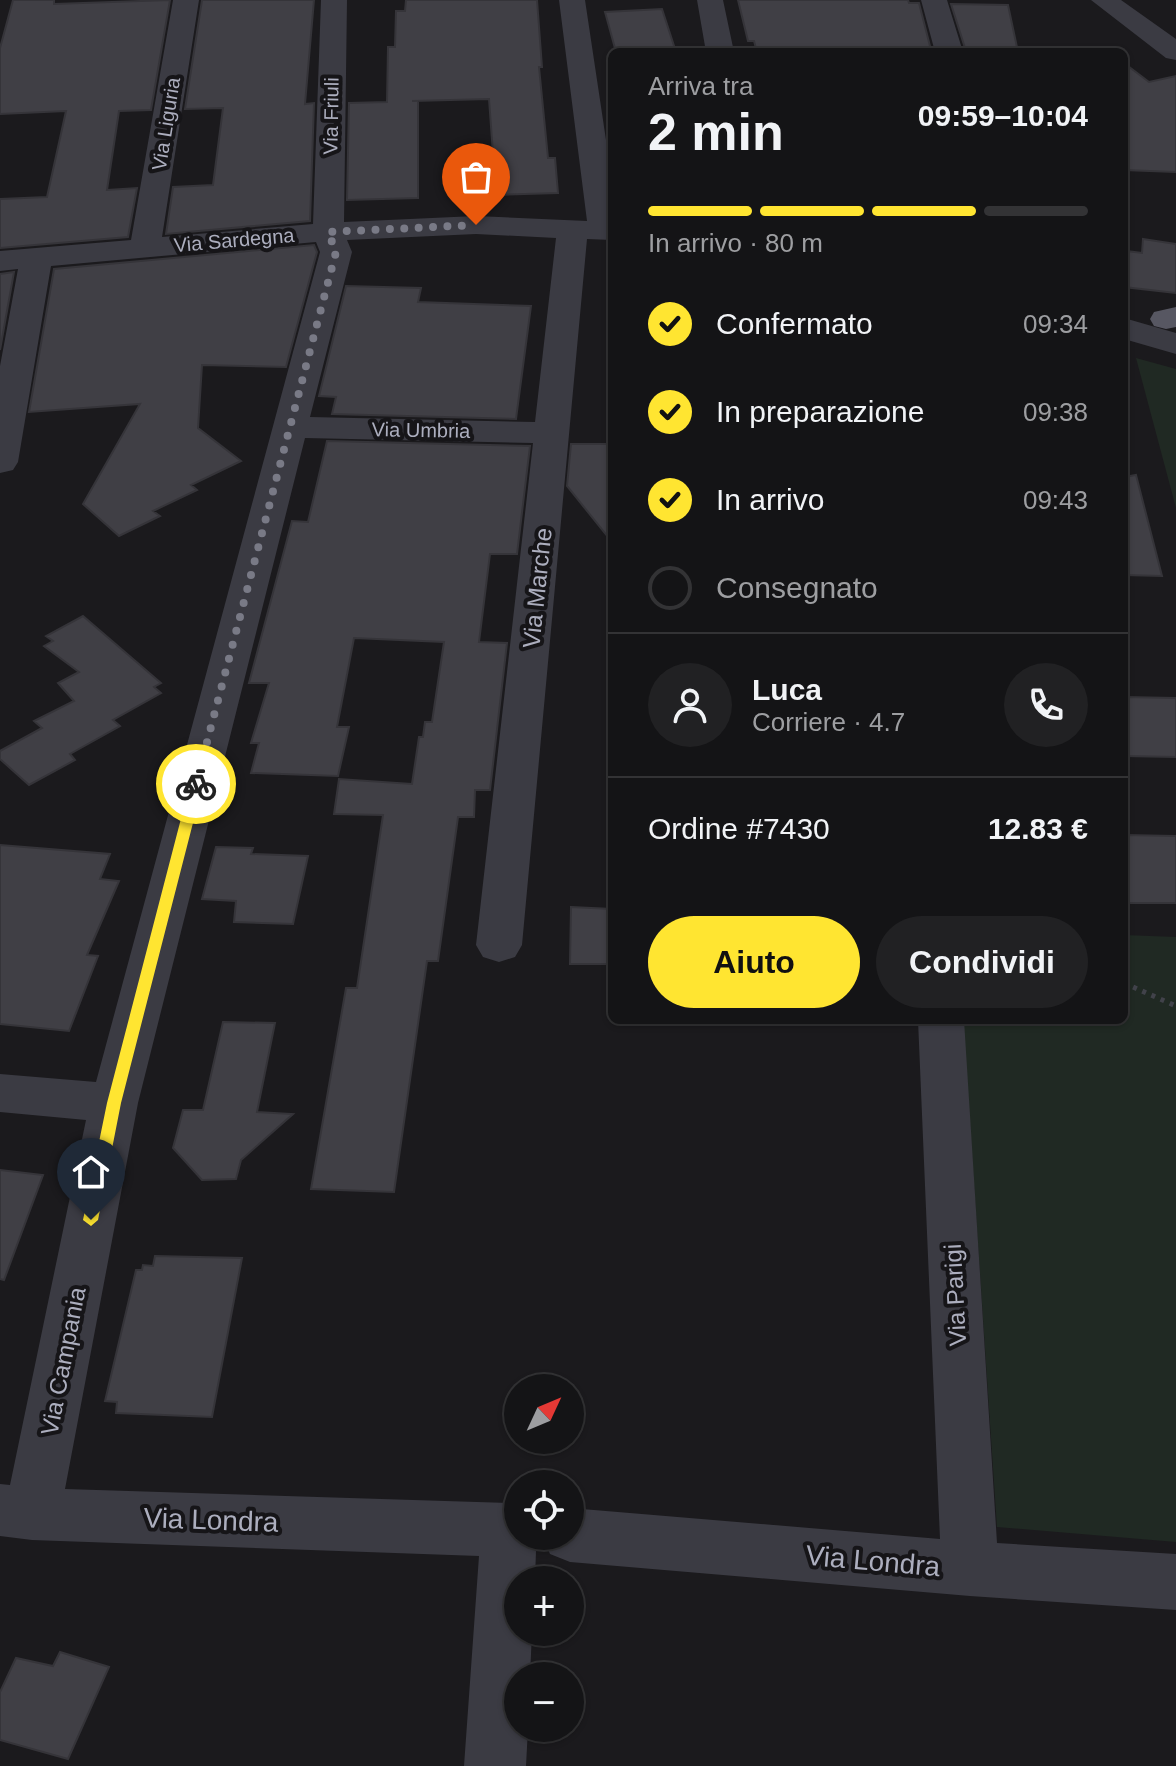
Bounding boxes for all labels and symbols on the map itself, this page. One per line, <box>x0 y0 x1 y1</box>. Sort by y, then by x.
street label: Via Liguria <box>148 75 184 172</box>
street label: Via Friuli <box>319 77 343 155</box>
pin <box>442 143 510 225</box>
street label: Via Sardegna <box>173 224 296 256</box>
street label: Via Umbria <box>372 418 471 442</box>
street label: Via Marche <box>517 526 557 650</box>
courier <box>156 744 236 824</box>
pin <box>57 1138 125 1220</box>
street label: Via Parigi <box>939 1243 971 1347</box>
street label: Via Campania <box>35 1284 91 1437</box>
north arrow <box>504 1374 584 1454</box>
street label: Via Londra <box>143 1502 279 1538</box>
street label: Via Londra <box>804 1540 942 1582</box>

